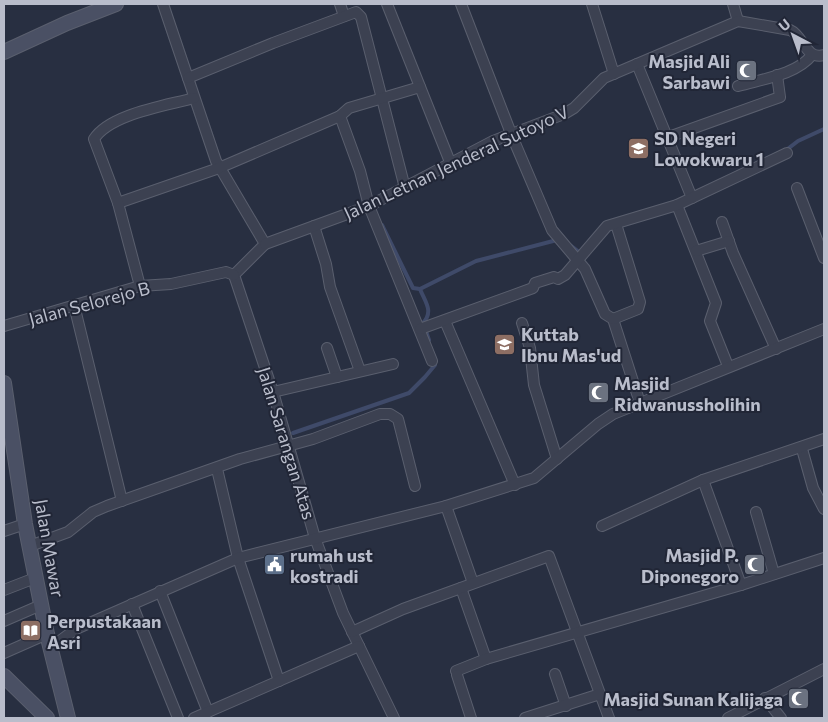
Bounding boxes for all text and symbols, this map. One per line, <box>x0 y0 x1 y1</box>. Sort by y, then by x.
north arrow <box>768 10 818 60</box>
text: U <box>775 15 794 35</box>
place label: Masjid Ali Sarbawi <box>648 50 730 93</box>
mosque icon: Masjid Ali Sarbawi <box>734 59 758 83</box>
street label: Jalan Letnan Jenderal Sutoyo V <box>340 100 572 224</box>
place label: SD Negeri Lowokwaru 1 <box>654 127 764 170</box>
school or university icon: SD Negeri Lowokwaru 1 <box>626 136 650 160</box>
street label: Jalan Selorejo B <box>26 276 152 330</box>
place label: Kuttab Ibnu Mas'ud <box>521 323 621 366</box>
school or university icon: Kuttab Ibnu Mas'ud <box>493 332 517 356</box>
street label: Jalan Sarangan Atas <box>253 364 321 522</box>
place label: Masjid Ridwanussholihin <box>614 372 761 415</box>
mosque icon: Masjid Ridwanussholihin <box>586 381 610 405</box>
street label: Jalan Mawar <box>31 497 69 599</box>
place label: rumah ust kostradi <box>290 544 373 587</box>
place label: Masjid P. Diponegoro <box>641 544 739 587</box>
public building icon: rumah ust kostradi <box>262 553 286 577</box>
mosque icon: Masjid P. Diponegoro <box>743 553 767 577</box>
place label: Perpustakaan Asri <box>47 610 161 653</box>
library icon: Perpustakaan Asri <box>19 619 43 643</box>
mosque icon: Masjid Sunan Kalijaga <box>787 687 811 711</box>
place label: Masjid Sunan Kalijaga <box>603 688 783 710</box>

